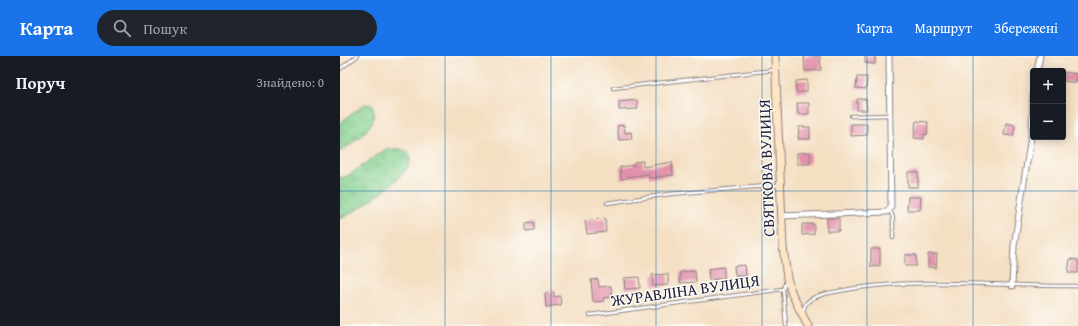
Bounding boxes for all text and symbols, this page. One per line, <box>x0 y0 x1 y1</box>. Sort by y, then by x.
search box <box>97 10 377 46</box>
text: Карта <box>20 14 73 42</box>
icon: search <box>111 17 133 39</box>
text: Пошук <box>143 18 187 39</box>
text: Карта <box>857 18 893 38</box>
text: Маршрут <box>915 18 972 38</box>
text: Збережені <box>994 18 1058 38</box>
map controls <box>1030 68 1066 140</box>
button: + <box>1030 68 1066 104</box>
text: Поруч <box>16 70 65 95</box>
text: Знайдено: 0 <box>256 73 324 92</box>
street label: СВЯТКОВА ВУЛИЦЯ <box>752 98 780 237</box>
button: − <box>1030 104 1066 140</box>
street label: ЖУРАВЛІНА ВУЛИЦЯ <box>608 268 761 312</box>

